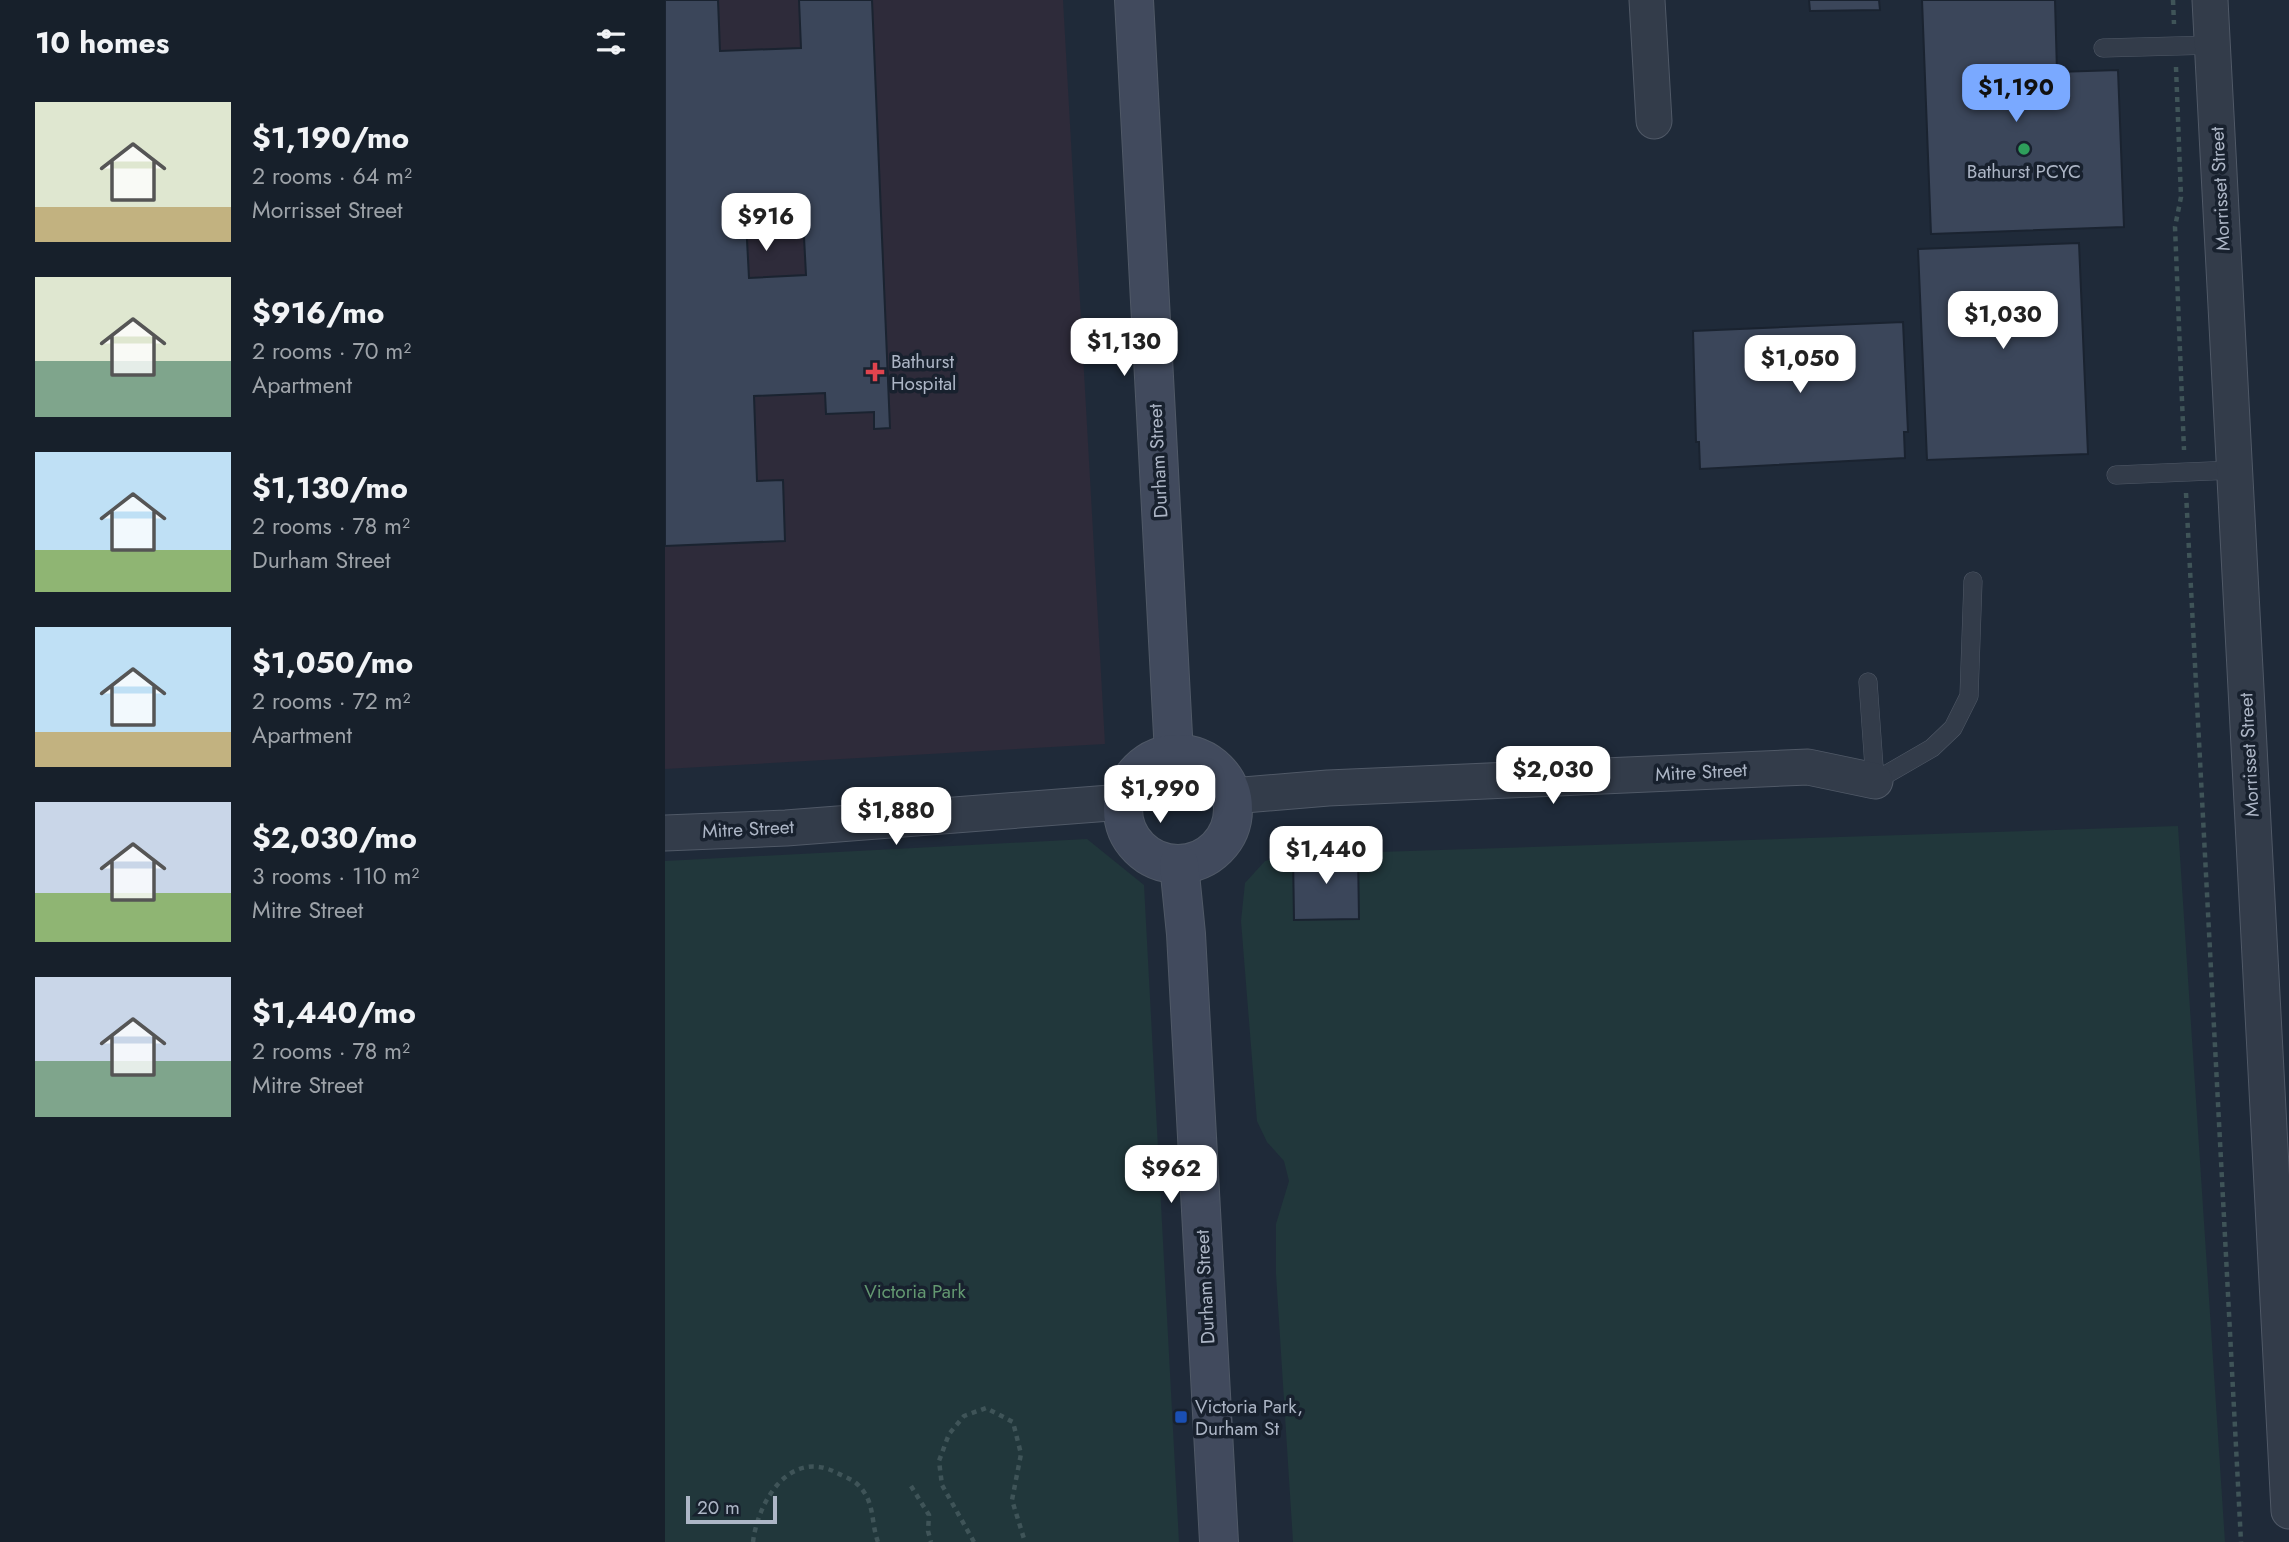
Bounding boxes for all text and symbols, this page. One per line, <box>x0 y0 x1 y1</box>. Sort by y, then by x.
text: 10 homes <box>35 21 169 64</box>
icon: filters <box>592 23 630 61</box>
pin: $1,190 <box>1959 64 2073 124</box>
text: $1,190 <box>1978 70 2054 104</box>
text: $1,190/mo <box>252 116 409 159</box>
street label: Morrisset Street <box>2203 126 2237 252</box>
icon: home <box>91 130 175 214</box>
marker: Bathurst PCYC <box>2016 141 2032 157</box>
place label: Bathurst PCYC <box>1967 158 2081 185</box>
text: 2 rooms · 64 m² <box>252 159 412 193</box>
text: Morrisset Street <box>252 193 403 227</box>
pin: $916 <box>725 194 807 253</box>
text: $916 <box>738 199 794 233</box>
text: $916/mo <box>252 291 385 334</box>
pin: $1,030 <box>1946 292 2060 351</box>
text: $1,030 <box>1964 297 2042 331</box>
icon: home <box>91 305 175 389</box>
pin: $1,130 <box>1067 318 1181 378</box>
text: $1,130 <box>1087 324 1161 358</box>
text: 2 rooms · 70 m² <box>252 334 411 368</box>
pin: $1,050 <box>1743 336 1857 395</box>
text: $1,050 <box>1761 341 1839 375</box>
place label: Bathurst Hospital <box>891 348 956 397</box>
marker: Bathurst Hospital <box>865 362 885 382</box>
text: Apartment <box>252 368 352 402</box>
street label: Durham Street <box>1142 403 1174 519</box>
text: $1,130/mo <box>252 466 408 509</box>
icon: home <box>91 480 175 564</box>
text: 2 rooms · 78 m² <box>252 509 410 543</box>
text: Durham Street <box>252 543 390 577</box>
text: $1,050/mo <box>252 641 413 684</box>
icon: home <box>91 655 175 739</box>
text: 2 rooms · 72 m² <box>252 684 411 718</box>
street label: Morrisset Street <box>2232 692 2266 818</box>
text: Apartment <box>252 718 352 752</box>
pin: $2,030 <box>1496 746 1610 806</box>
text: $2,030 <box>1512 752 1594 786</box>
street label: Mitre Street <box>1654 756 1748 788</box>
pin: $1,990 <box>1103 766 1217 825</box>
text: $1,990 <box>1120 771 1200 805</box>
pin: $1,880 <box>839 788 953 847</box>
text: $1,880 <box>857 793 935 827</box>
street label: Mitre Street <box>701 813 795 845</box>
text: $2,030/mo <box>252 816 417 859</box>
pin: $1,440 <box>1269 826 1383 886</box>
icon: home <box>91 830 175 914</box>
text: $1,440 <box>1286 832 1366 866</box>
text: 3 rooms · 110 m² <box>252 859 419 893</box>
text: Mitre Street <box>252 893 363 927</box>
text: $1,440/mo <box>252 991 416 1034</box>
icon: home <box>91 1005 175 1089</box>
text: 2 rooms · 78 m² <box>252 1034 410 1068</box>
text: Mitre Street <box>252 1068 363 1102</box>
pin: $962 <box>1130 1146 1212 1205</box>
text: $962 <box>1141 1151 1201 1185</box>
street label: Durham Street <box>1189 1229 1221 1345</box>
park label: Victoria Park <box>864 1278 966 1305</box>
place label: Victoria Park, Durham St <box>1195 1393 1303 1442</box>
marker: Victoria Park, Durham St <box>1173 1409 1189 1425</box>
scale bar <box>686 1493 777 1525</box>
text: 20 m <box>697 1494 740 1521</box>

